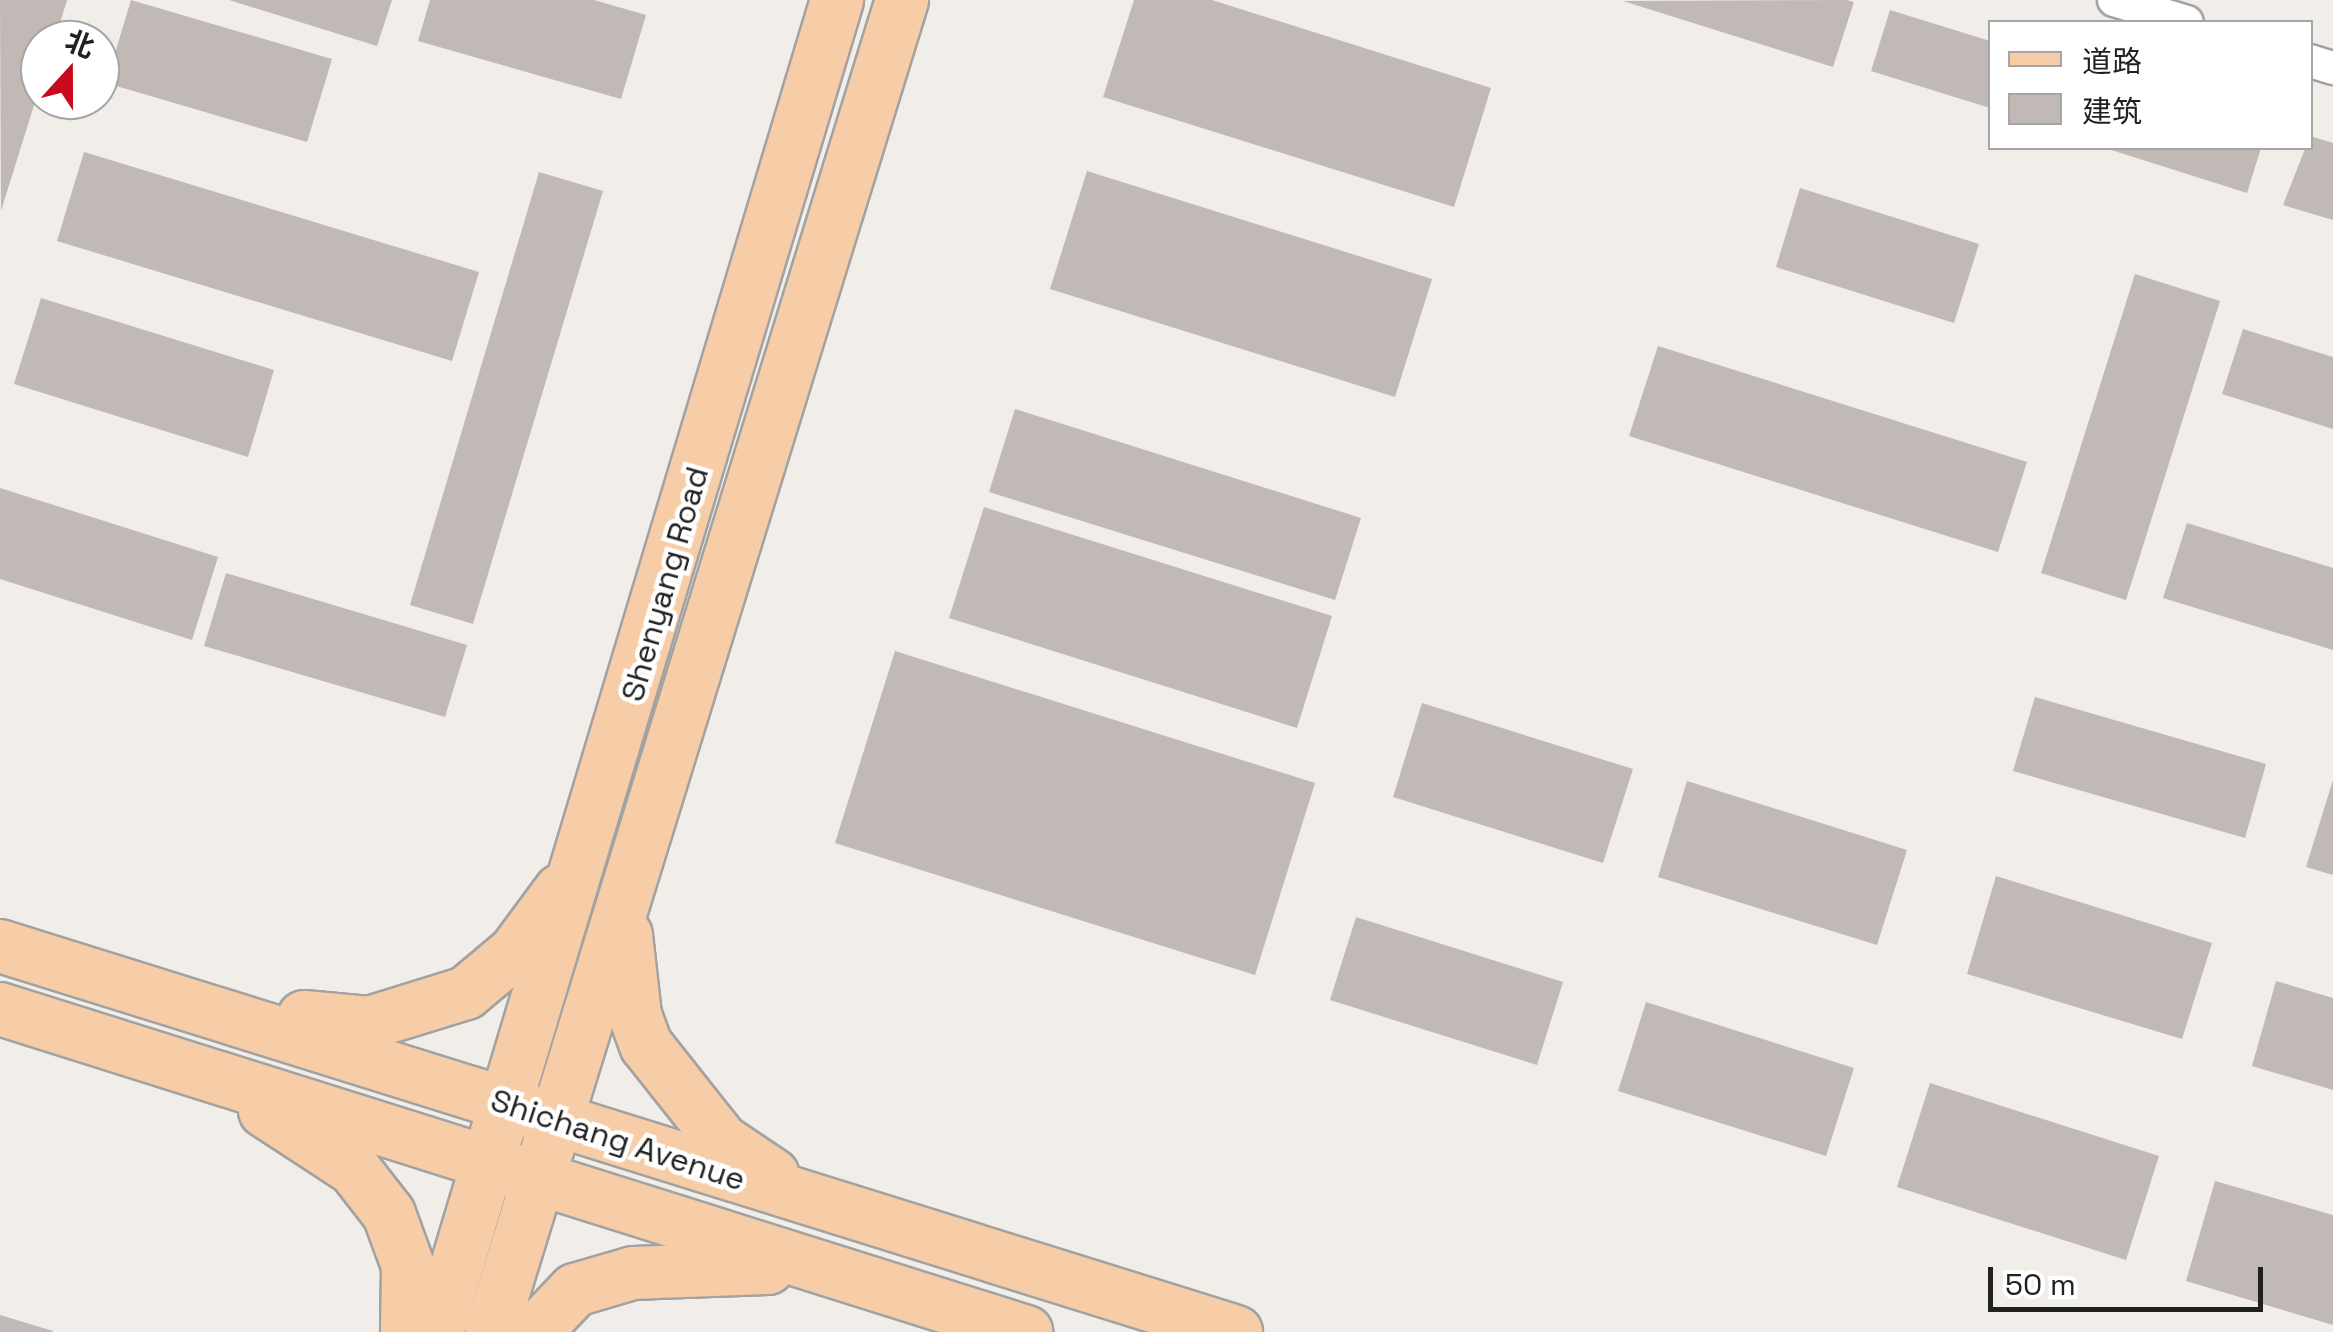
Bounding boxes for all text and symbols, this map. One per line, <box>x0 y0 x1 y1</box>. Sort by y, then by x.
north arrow <box>20 20 120 120</box>
legend <box>1988 20 2313 150</box>
text: 北 <box>60 22 100 66</box>
text: 道路 <box>2082 42 2142 81</box>
text: 建筑 <box>2082 92 2142 131</box>
street label: Shenyang Road <box>613 462 717 706</box>
street label: Shichang Avenue <box>486 1081 750 1199</box>
scale bar <box>1993 1247 2268 1309</box>
text: 50 m <box>2005 1265 2076 1304</box>

